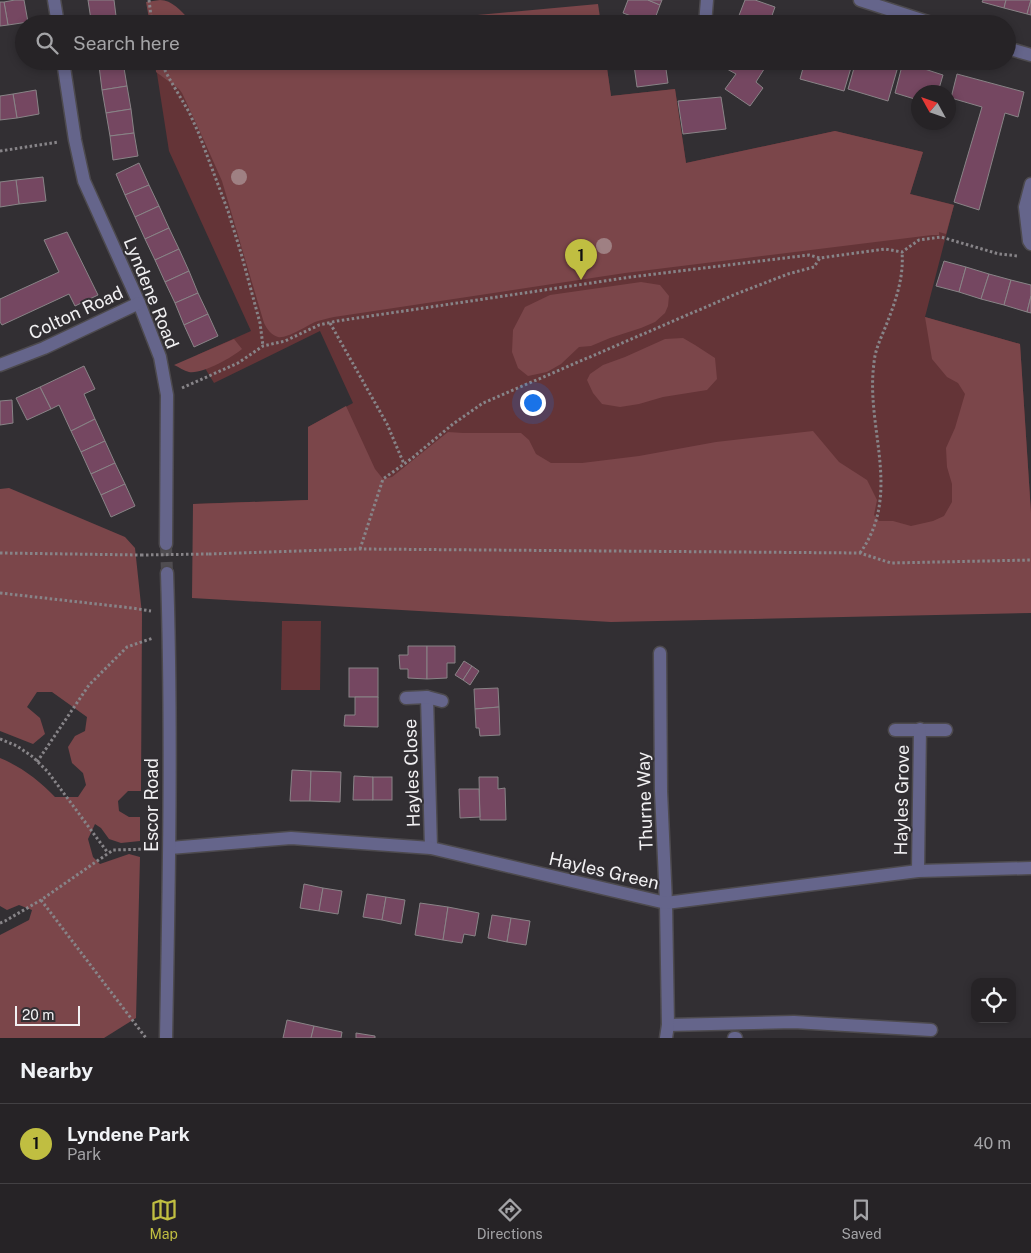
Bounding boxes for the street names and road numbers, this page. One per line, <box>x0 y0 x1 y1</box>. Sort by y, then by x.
street label: Lyndene Road <box>120 234 183 352</box>
street label: Colton Road <box>25 282 126 344</box>
street label: Hayles Close <box>399 718 424 828</box>
street label: Hayles Grove <box>890 744 913 856</box>
street label: Thurne Way <box>632 751 657 851</box>
street label: Escor Road <box>141 758 162 852</box>
street label: Hayles Green <box>547 848 661 893</box>

